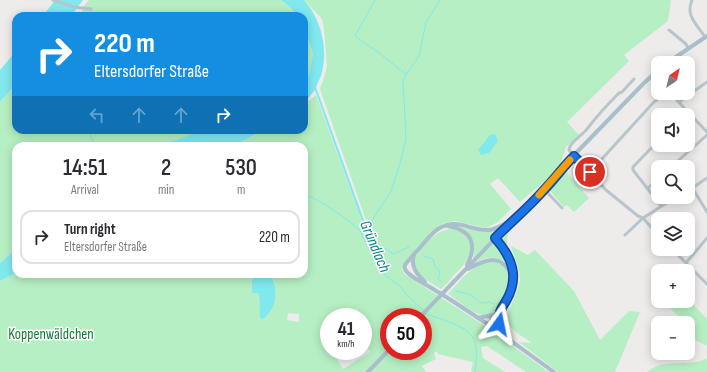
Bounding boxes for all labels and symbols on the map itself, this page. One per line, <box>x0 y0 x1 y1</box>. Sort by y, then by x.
north arrow <box>651 56 695 100</box>
pin <box>573 155 607 189</box>
water label: Gründlach <box>355 218 394 276</box>
position arrow <box>478 303 520 345</box>
speed limit sign: 50 <box>380 308 432 360</box>
park label: Koppenwäldchen <box>8 325 94 344</box>

